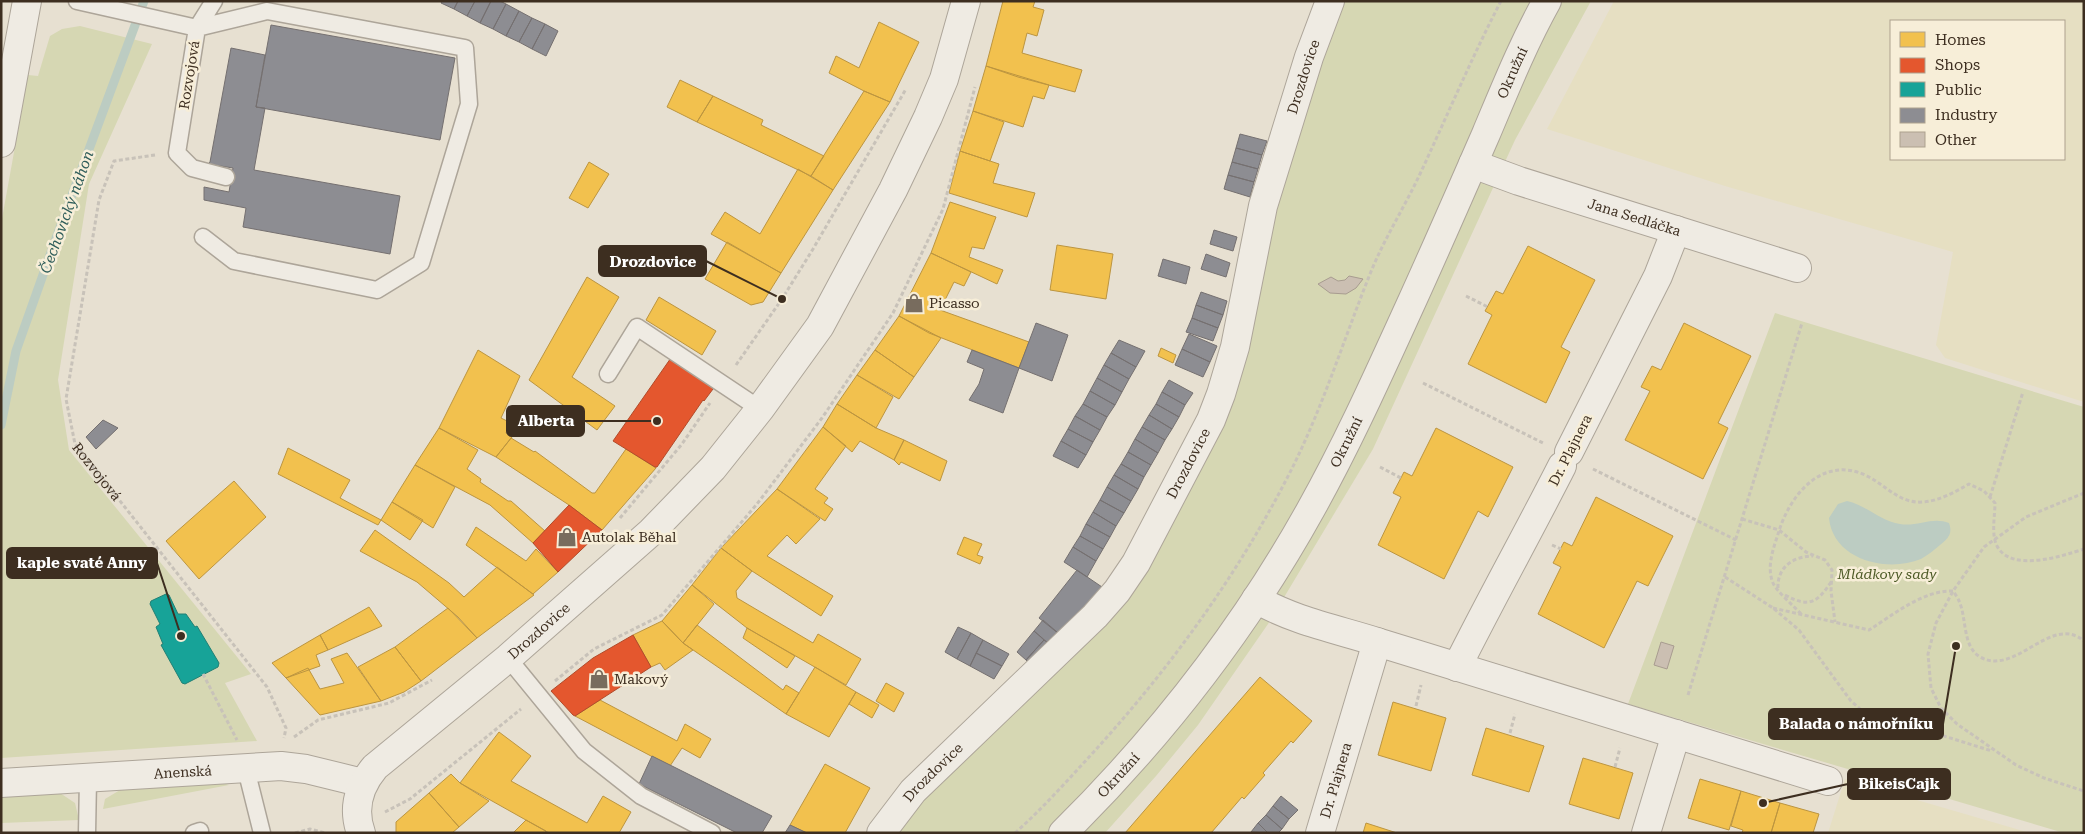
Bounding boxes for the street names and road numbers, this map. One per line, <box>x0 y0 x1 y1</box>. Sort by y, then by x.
street label: Drozdovice <box>1284 37 1323 116</box>
street label: Rozvojová <box>176 39 202 110</box>
street label: Okružní <box>1494 44 1531 101</box>
street label: Jana Sedláčka <box>1586 195 1683 239</box>
street label: Dr. Plajnera <box>1545 411 1595 488</box>
street label: Okružní <box>1327 414 1366 470</box>
street label: Drozdovice <box>1163 425 1213 501</box>
street label: Rozvojová <box>69 439 125 504</box>
street label: Drozdovice <box>505 599 573 662</box>
street label: Drozdovice <box>900 739 966 805</box>
street label: Dr. Plajnera <box>1317 740 1355 820</box>
street label: Okružní <box>1094 749 1143 801</box>
street label: Anenská <box>153 762 213 782</box>

